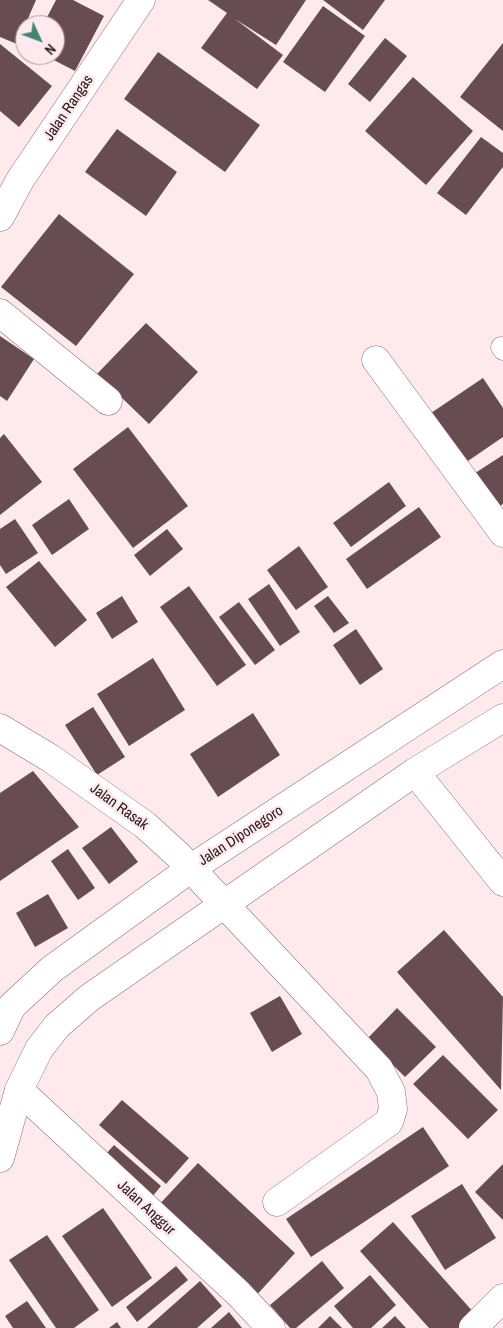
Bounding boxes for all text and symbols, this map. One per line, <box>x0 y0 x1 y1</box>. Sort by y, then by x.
north arrow <box>15 15 65 65</box>
text: N <box>41 40 60 59</box>
street label: Jalan Rangas <box>41 72 97 144</box>
street label: Jalan Rasak <box>86 780 152 834</box>
street label: Jalan Diponegoro <box>195 802 287 870</box>
street label: Jalan Anggur <box>113 1177 179 1239</box>

